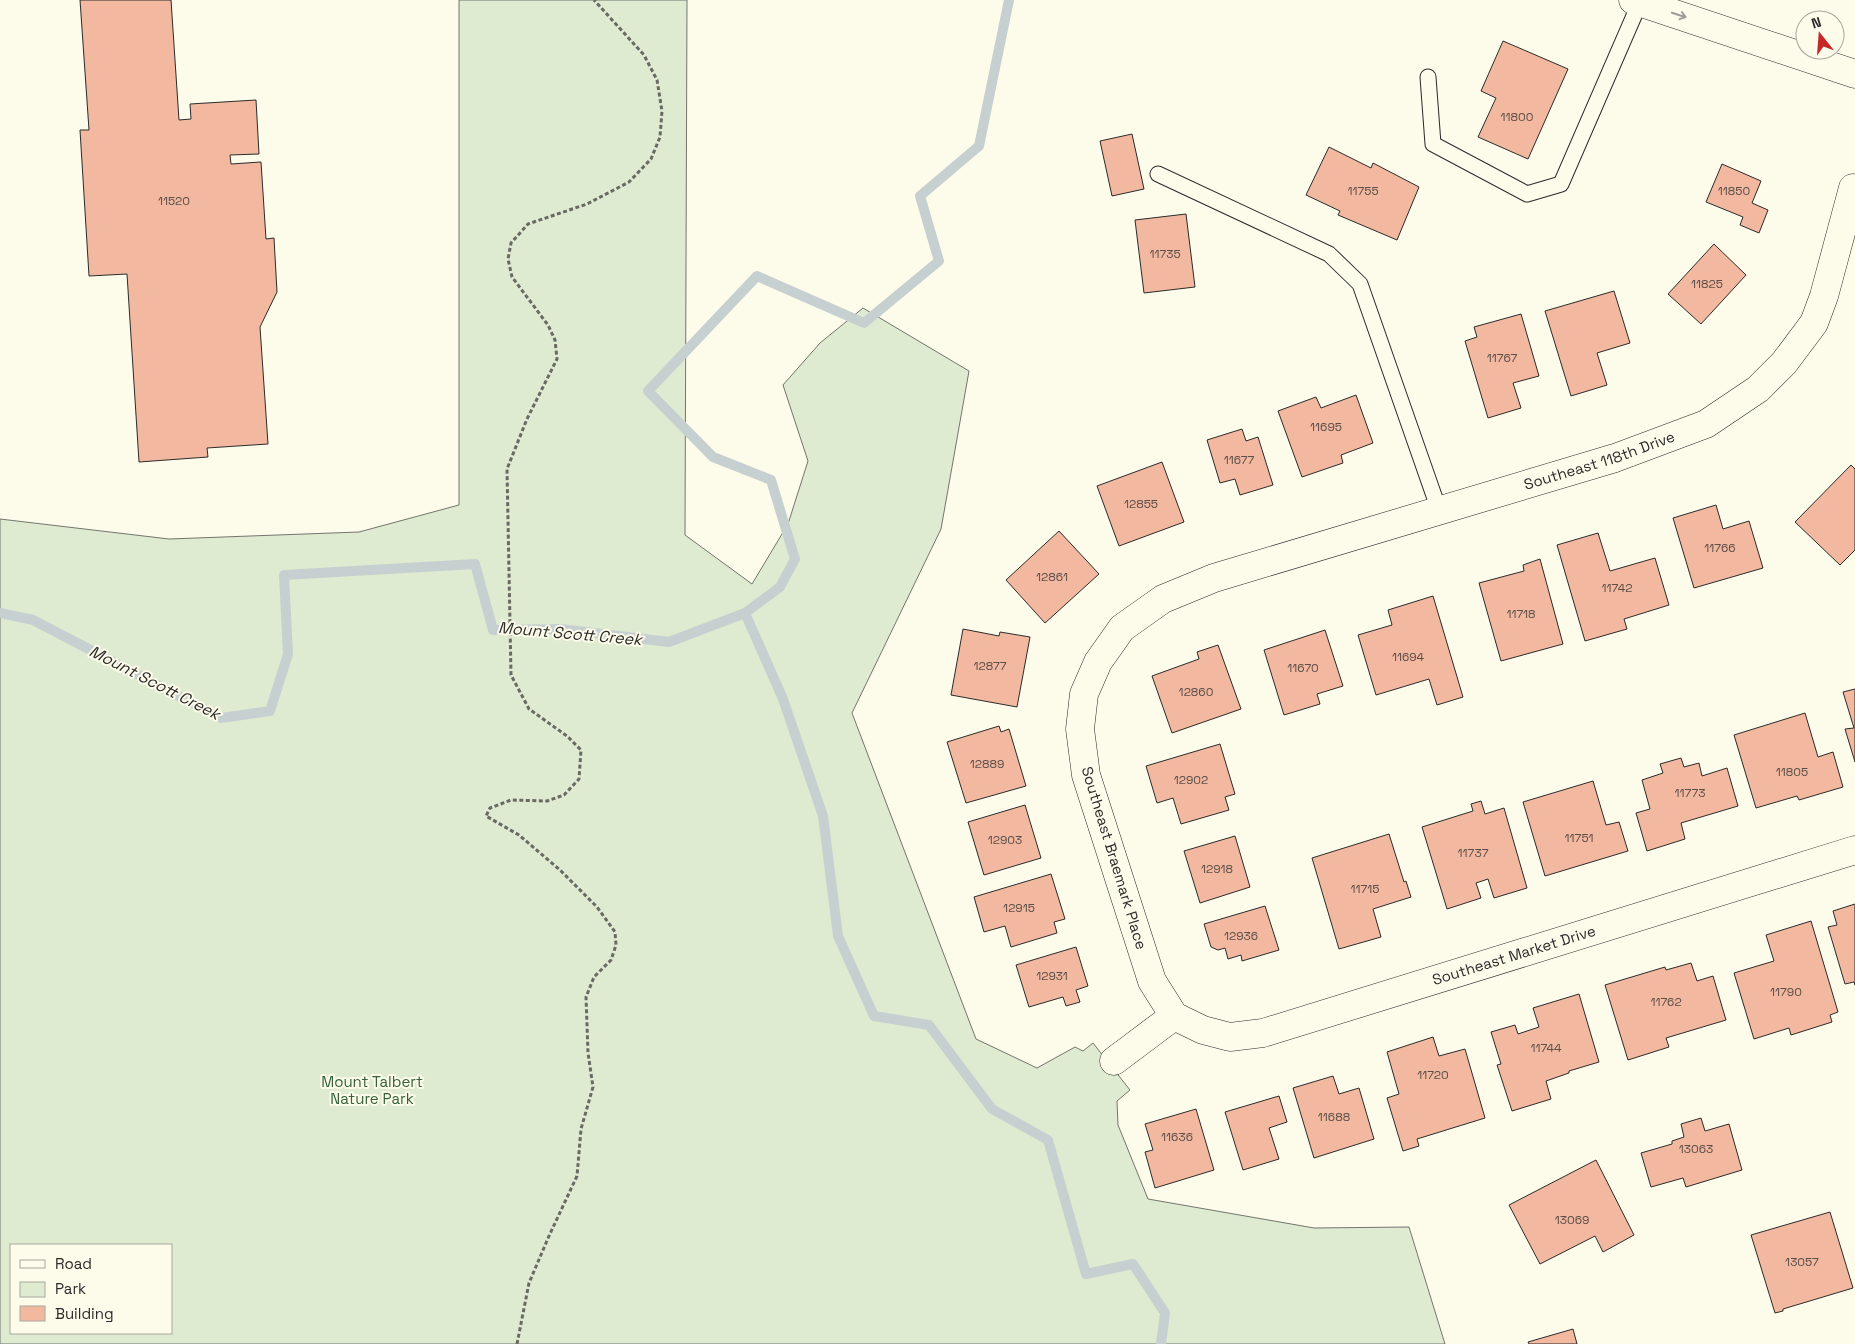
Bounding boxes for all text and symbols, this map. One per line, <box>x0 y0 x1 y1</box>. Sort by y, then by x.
north arrow <box>1795 10 1845 60</box>
one-way arrow <box>1671 11 1687 21</box>
text: N <box>1809 13 1823 33</box>
house number: 11800 <box>1501 109 1533 125</box>
house number: 11755 <box>1347 183 1379 199</box>
house number: 11850 <box>1718 183 1750 199</box>
house number: 11520 <box>158 193 190 209</box>
house number: 11735 <box>1149 246 1181 262</box>
house number: 11825 <box>1691 276 1723 292</box>
house number: 11767 <box>1487 350 1518 366</box>
house number: 11695 <box>1310 419 1342 435</box>
street label: Southeast 118th Drive <box>1522 427 1677 494</box>
house number: 11677 <box>1224 452 1255 468</box>
house number: 12855 <box>1124 496 1158 512</box>
house number: 11766 <box>1704 540 1736 556</box>
house number: 12861 <box>1036 569 1068 585</box>
house number: 11742 <box>1602 580 1632 596</box>
house number: 11718 <box>1506 606 1536 622</box>
water label: Mount Scott Creek <box>497 617 645 650</box>
water label: Mount Scott Creek <box>86 640 226 726</box>
house number: 11694 <box>1392 649 1425 665</box>
house number: 12877 <box>973 658 1007 674</box>
house number: 11670 <box>1287 660 1319 676</box>
house number: 12860 <box>1179 684 1213 700</box>
house number: 12889 <box>970 756 1004 772</box>
street label: Southeast Braemark Place <box>1078 764 1151 952</box>
house number: 11805 <box>1776 764 1808 780</box>
house number: 12902 <box>1174 772 1208 788</box>
house number: 11773 <box>1675 785 1705 801</box>
house number: 11751 <box>1565 830 1593 846</box>
house number: 12903 <box>988 832 1022 848</box>
house number: 11737 <box>1458 845 1489 861</box>
house number: 12918 <box>1201 861 1233 877</box>
house number: 11715 <box>1351 881 1379 897</box>
house number: 12915 <box>1003 900 1035 916</box>
street label: Southeast Market Drive <box>1430 921 1598 989</box>
house number: 12936 <box>1224 928 1258 944</box>
house number: 12931 <box>1036 968 1068 984</box>
house number: 11790 <box>1770 984 1802 1000</box>
house number: 11762 <box>1650 994 1682 1010</box>
house number: 11744 <box>1530 1040 1562 1056</box>
house number: 11720 <box>1417 1067 1449 1083</box>
park label: Mount Talbert Nature Park <box>321 1072 423 1108</box>
house number: 11688 <box>1318 1109 1350 1125</box>
house number: 11636 <box>1161 1129 1193 1145</box>
house number: 13063 <box>1679 1141 1713 1157</box>
house number: 13069 <box>1555 1212 1589 1228</box>
legend <box>10 1244 172 1334</box>
text: Road <box>55 1254 92 1273</box>
house number: 13057 <box>1785 1254 1819 1270</box>
text: Park <box>55 1279 86 1298</box>
text: Building <box>55 1304 114 1323</box>

